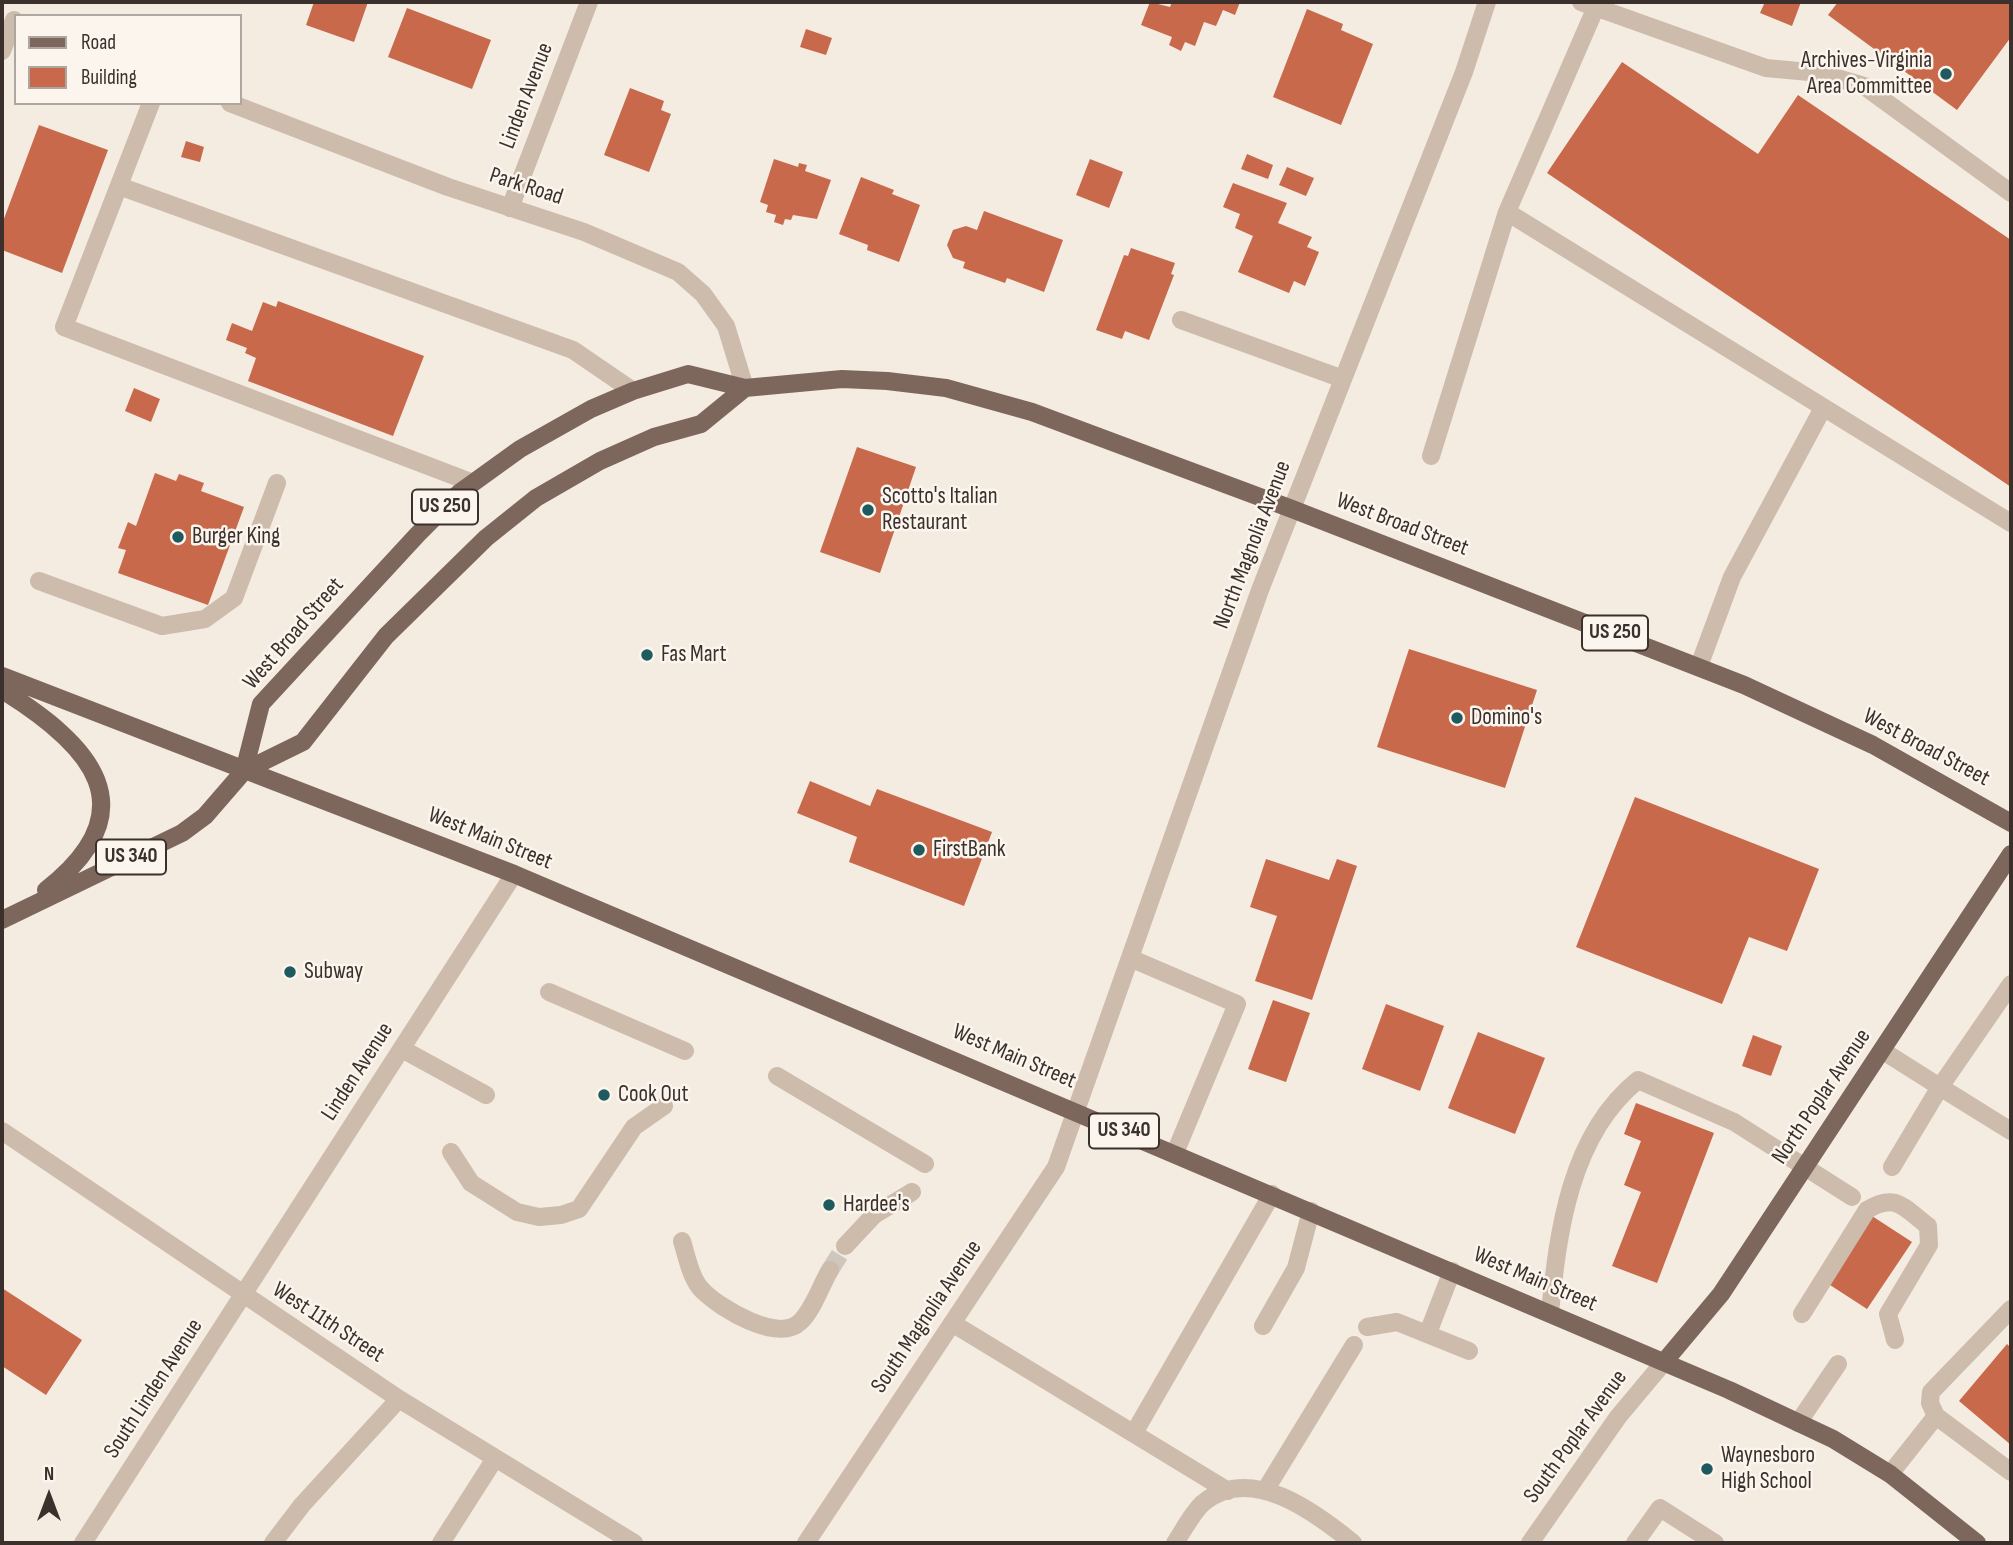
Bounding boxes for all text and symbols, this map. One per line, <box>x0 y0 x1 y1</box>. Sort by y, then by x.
legend <box>14 14 242 105</box>
text: Road <box>81 30 116 55</box>
street label: Linden Avenue <box>494 39 560 153</box>
place label: Archives-Virginia Area Committee <box>1801 47 1932 101</box>
text: Building <box>81 65 137 90</box>
marker: Archives-Virginia Area Committee <box>1938 66 1954 82</box>
street label: Park Road <box>486 162 566 212</box>
street label: North Magnolia Avenue <box>1208 457 1298 633</box>
place label: Scotto's Italian Restaurant <box>882 483 998 537</box>
street label: West Broad Street <box>1332 487 1472 563</box>
road number: US 250 <box>412 490 478 524</box>
marker: Scotto's Italian Restaurant <box>860 502 876 518</box>
place label: Burger King <box>192 523 280 551</box>
marker: Burger King <box>170 529 186 545</box>
street label: West Broad Street <box>238 572 350 696</box>
road number: US 250 <box>1582 616 1648 650</box>
place label: Fas Mart <box>661 641 726 669</box>
marker: Fas Mart <box>639 647 655 663</box>
street label: West Broad Street <box>1858 703 1994 793</box>
place label: Domino's <box>1471 704 1542 732</box>
marker: Domino's <box>1449 710 1465 726</box>
street label: West Main Street <box>424 802 556 876</box>
place label: FirstBank <box>933 836 1006 864</box>
road number: US 340 <box>96 840 166 874</box>
marker: FirstBank <box>911 842 927 858</box>
place label: Subway <box>304 958 363 986</box>
marker: Subway <box>282 964 298 980</box>
street label: Linden Avenue <box>316 1018 400 1126</box>
street label: West Main Street <box>948 1019 1080 1095</box>
street label: North Poplar Avenue <box>1767 1024 1877 1170</box>
place label: Cook Out <box>618 1081 688 1109</box>
marker: Cook Out <box>596 1087 612 1103</box>
road number: US 340 <box>1089 1114 1159 1148</box>
place label: Hardee's <box>843 1191 910 1219</box>
marker: Hardee's <box>821 1197 837 1213</box>
street label: South Magnolia Avenue <box>866 1235 988 1399</box>
street label: West Main Street <box>1469 1242 1601 1318</box>
street label: West 11th Street <box>267 1277 389 1369</box>
street label: South Linden Avenue <box>99 1314 209 1464</box>
street label: South Poplar Avenue <box>1518 1365 1634 1509</box>
place label: Waynesboro High School <box>1721 1442 1815 1496</box>
north arrow <box>14 1461 84 1531</box>
marker: Waynesboro High School <box>1699 1461 1715 1477</box>
text: N <box>44 1463 54 1486</box>

